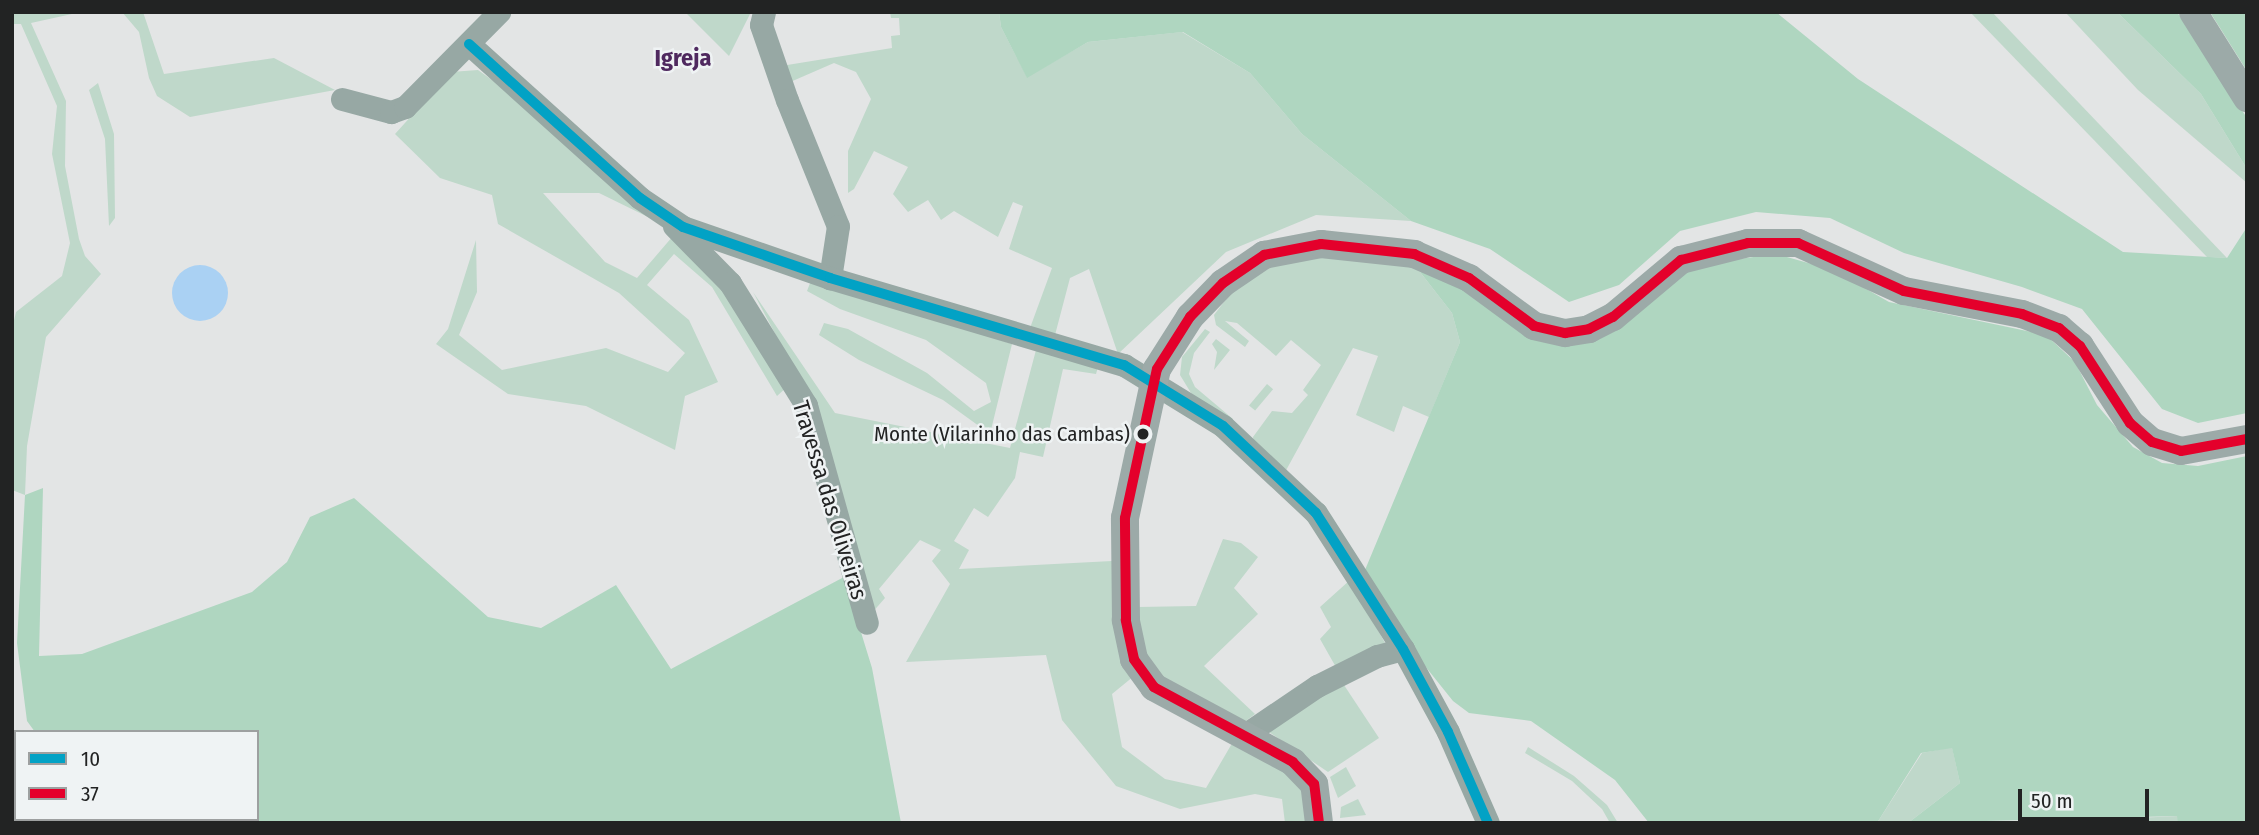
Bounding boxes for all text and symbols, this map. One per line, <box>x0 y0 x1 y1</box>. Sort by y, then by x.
district label: Igreja <box>655 45 711 73</box>
street label: Travessa das Oliveiras <box>787 397 873 603</box>
place label: Monte (Vilarinho das Cambas) <box>874 421 1130 447</box>
marker: Monte (Vilarinho das Cambas) <box>1136 427 1150 441</box>
legend <box>14 730 259 821</box>
text: 10 <box>81 746 100 772</box>
scale bar <box>2021 776 2152 820</box>
text: 37 <box>81 781 99 807</box>
text: 50 m <box>2031 788 2073 814</box>

